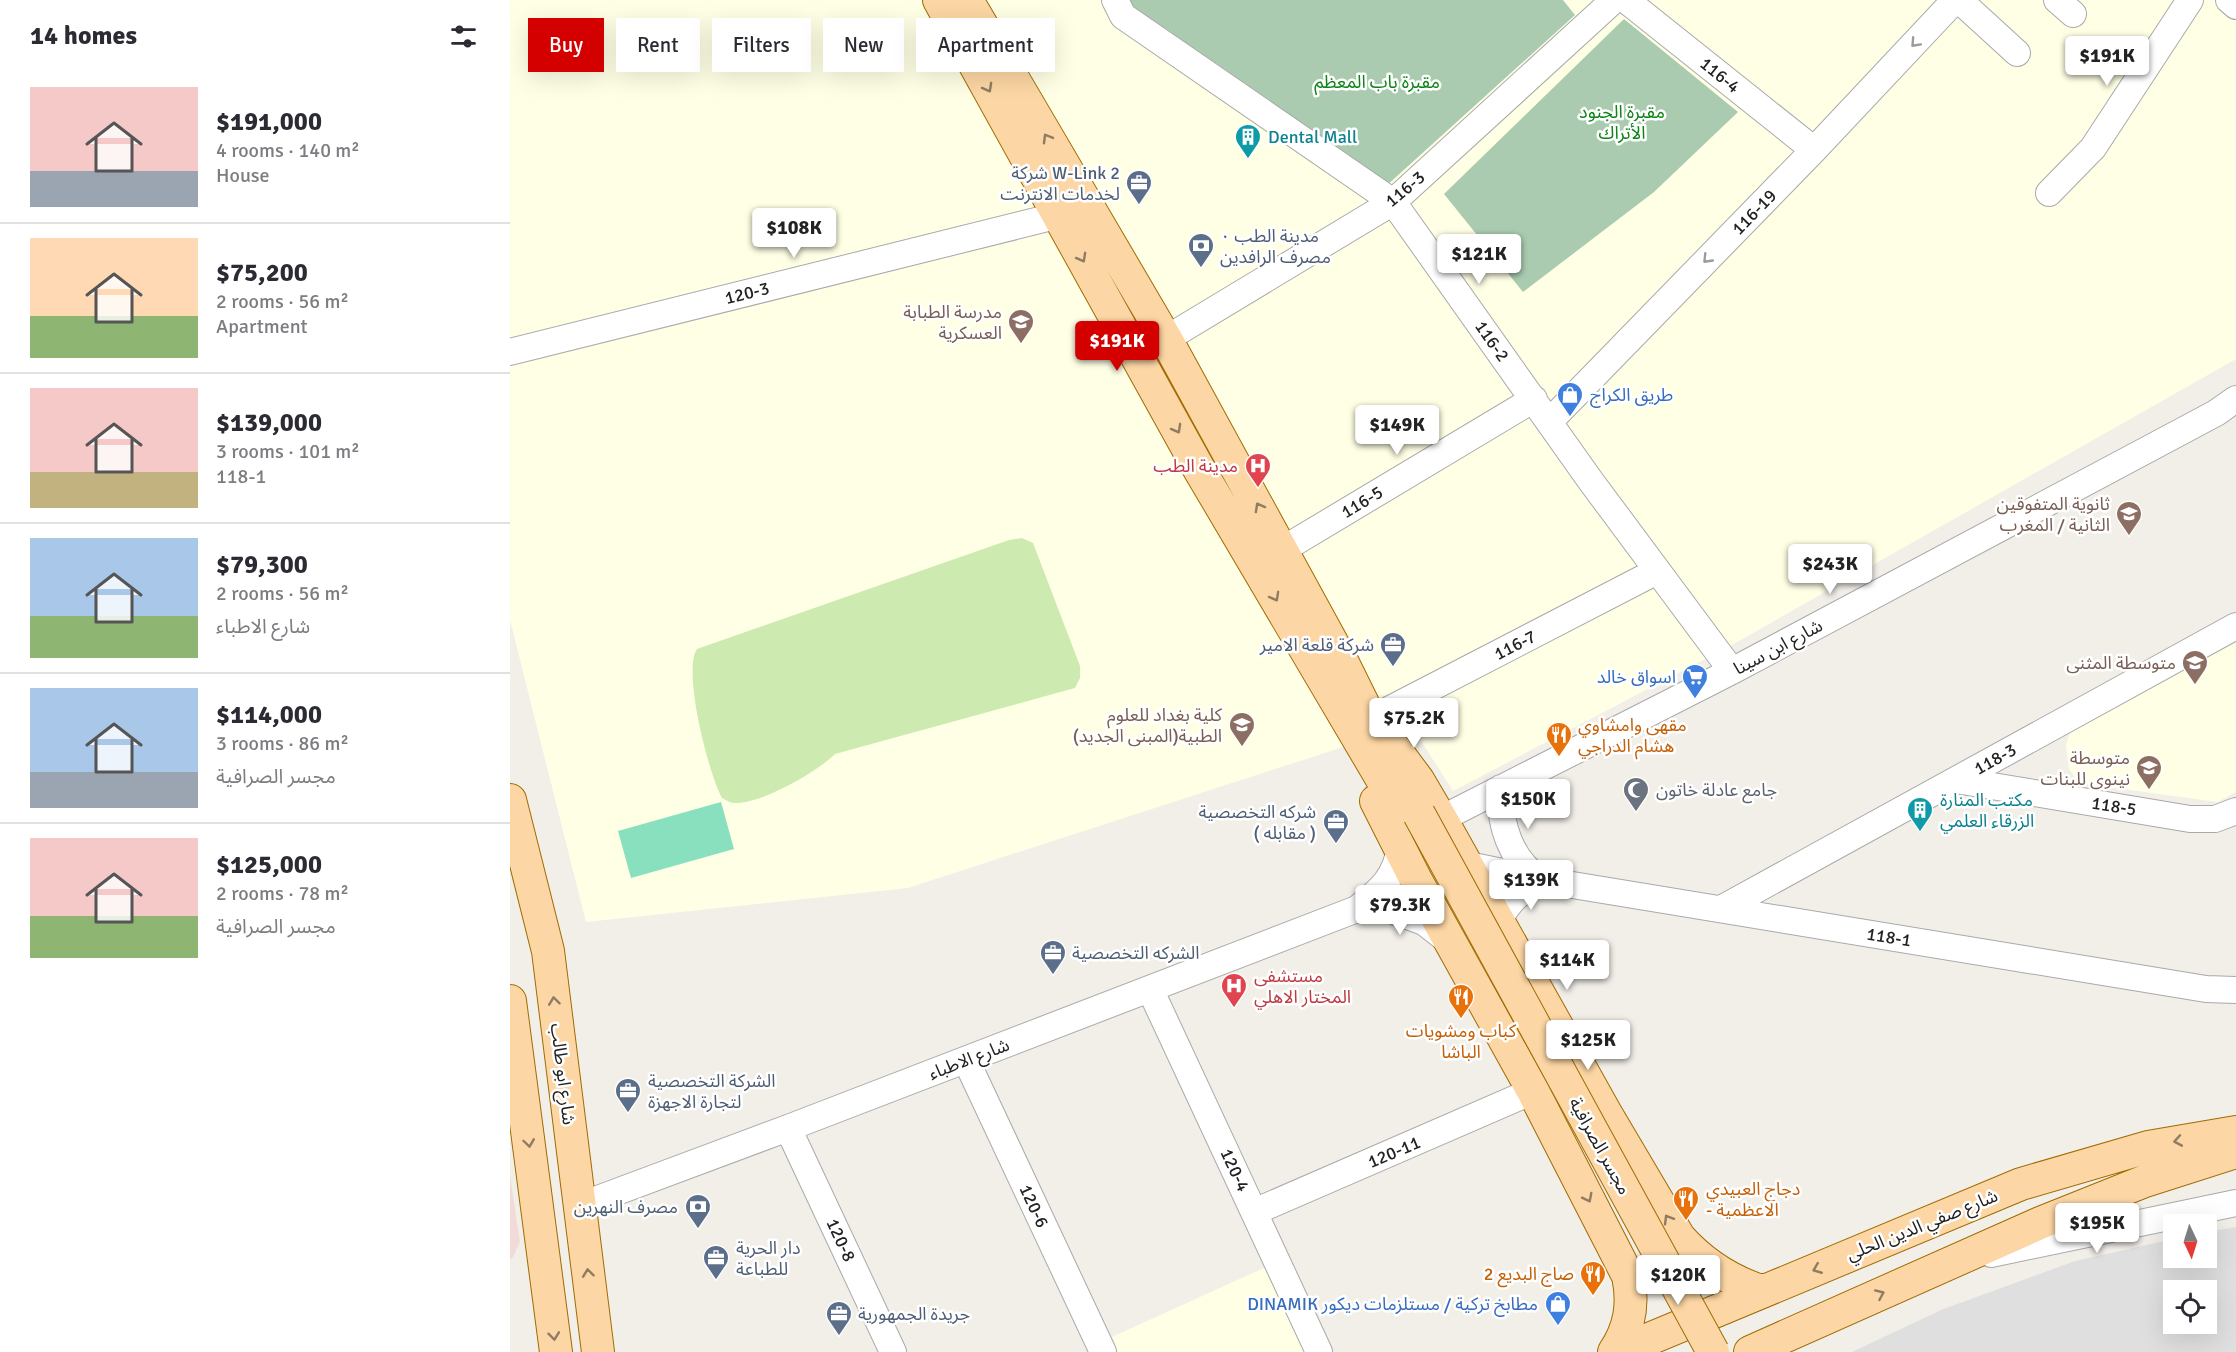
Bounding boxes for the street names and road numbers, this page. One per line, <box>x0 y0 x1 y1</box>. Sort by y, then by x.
street label: 116-4 <box>1696 52 1745 98</box>
street label: 116-3 <box>1381 166 1429 212</box>
street label: 116-19 <box>1727 185 1781 239</box>
street label: 120-3 <box>722 277 772 309</box>
street label: 116-2 <box>1470 316 1514 366</box>
street label: 116-5 <box>1337 481 1387 523</box>
street label: شارع ابن سينا <box>1730 614 1828 682</box>
street label: 116-7 <box>1490 625 1540 665</box>
street label: 118-3 <box>1970 738 2020 780</box>
street label: 118-5 <box>2090 792 2138 820</box>
street label: 118-1 <box>1865 923 1913 951</box>
street label: شارع ابو طالب <box>543 1022 580 1127</box>
street label: شارع الاطباء <box>925 1034 1014 1087</box>
street label: مجسر الصرافية <box>1564 1094 1636 1198</box>
street label: 120-11 <box>1364 1131 1424 1173</box>
street label: 120-4 <box>1215 1145 1255 1195</box>
street label: 120-6 <box>1014 1181 1054 1231</box>
street label: شارع صفي الدين الحلي <box>1843 1185 2002 1268</box>
street label: 120-8 <box>821 1215 861 1265</box>

